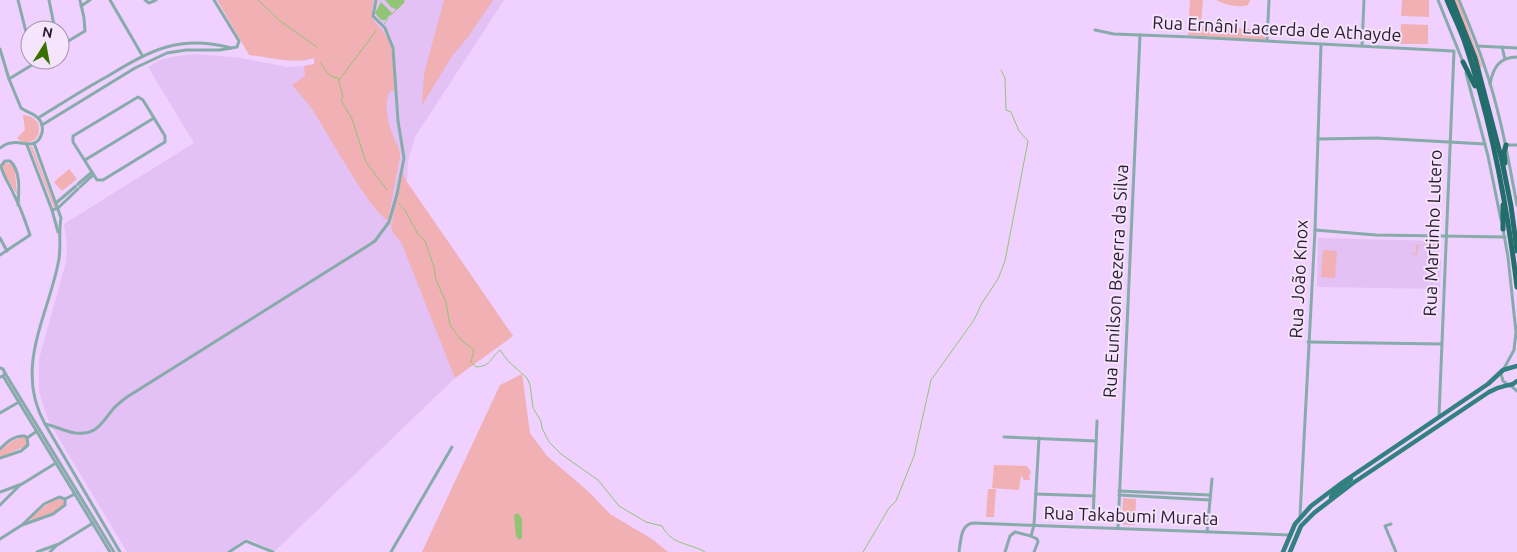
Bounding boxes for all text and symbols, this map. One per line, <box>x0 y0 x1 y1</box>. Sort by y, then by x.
street label: Rua Ernâni Lacerda de Athayde <box>1152 11 1402 45</box>
north arrow <box>20 20 70 70</box>
text: N <box>41 23 54 41</box>
street label: Rua Martinho Lutero <box>1419 149 1445 317</box>
street label: Rua Eunilson Bezerra da Silva <box>1099 164 1131 398</box>
street label: Rua João Knox <box>1285 219 1311 339</box>
street label: Rua Takabumi Murata <box>1043 502 1219 528</box>

